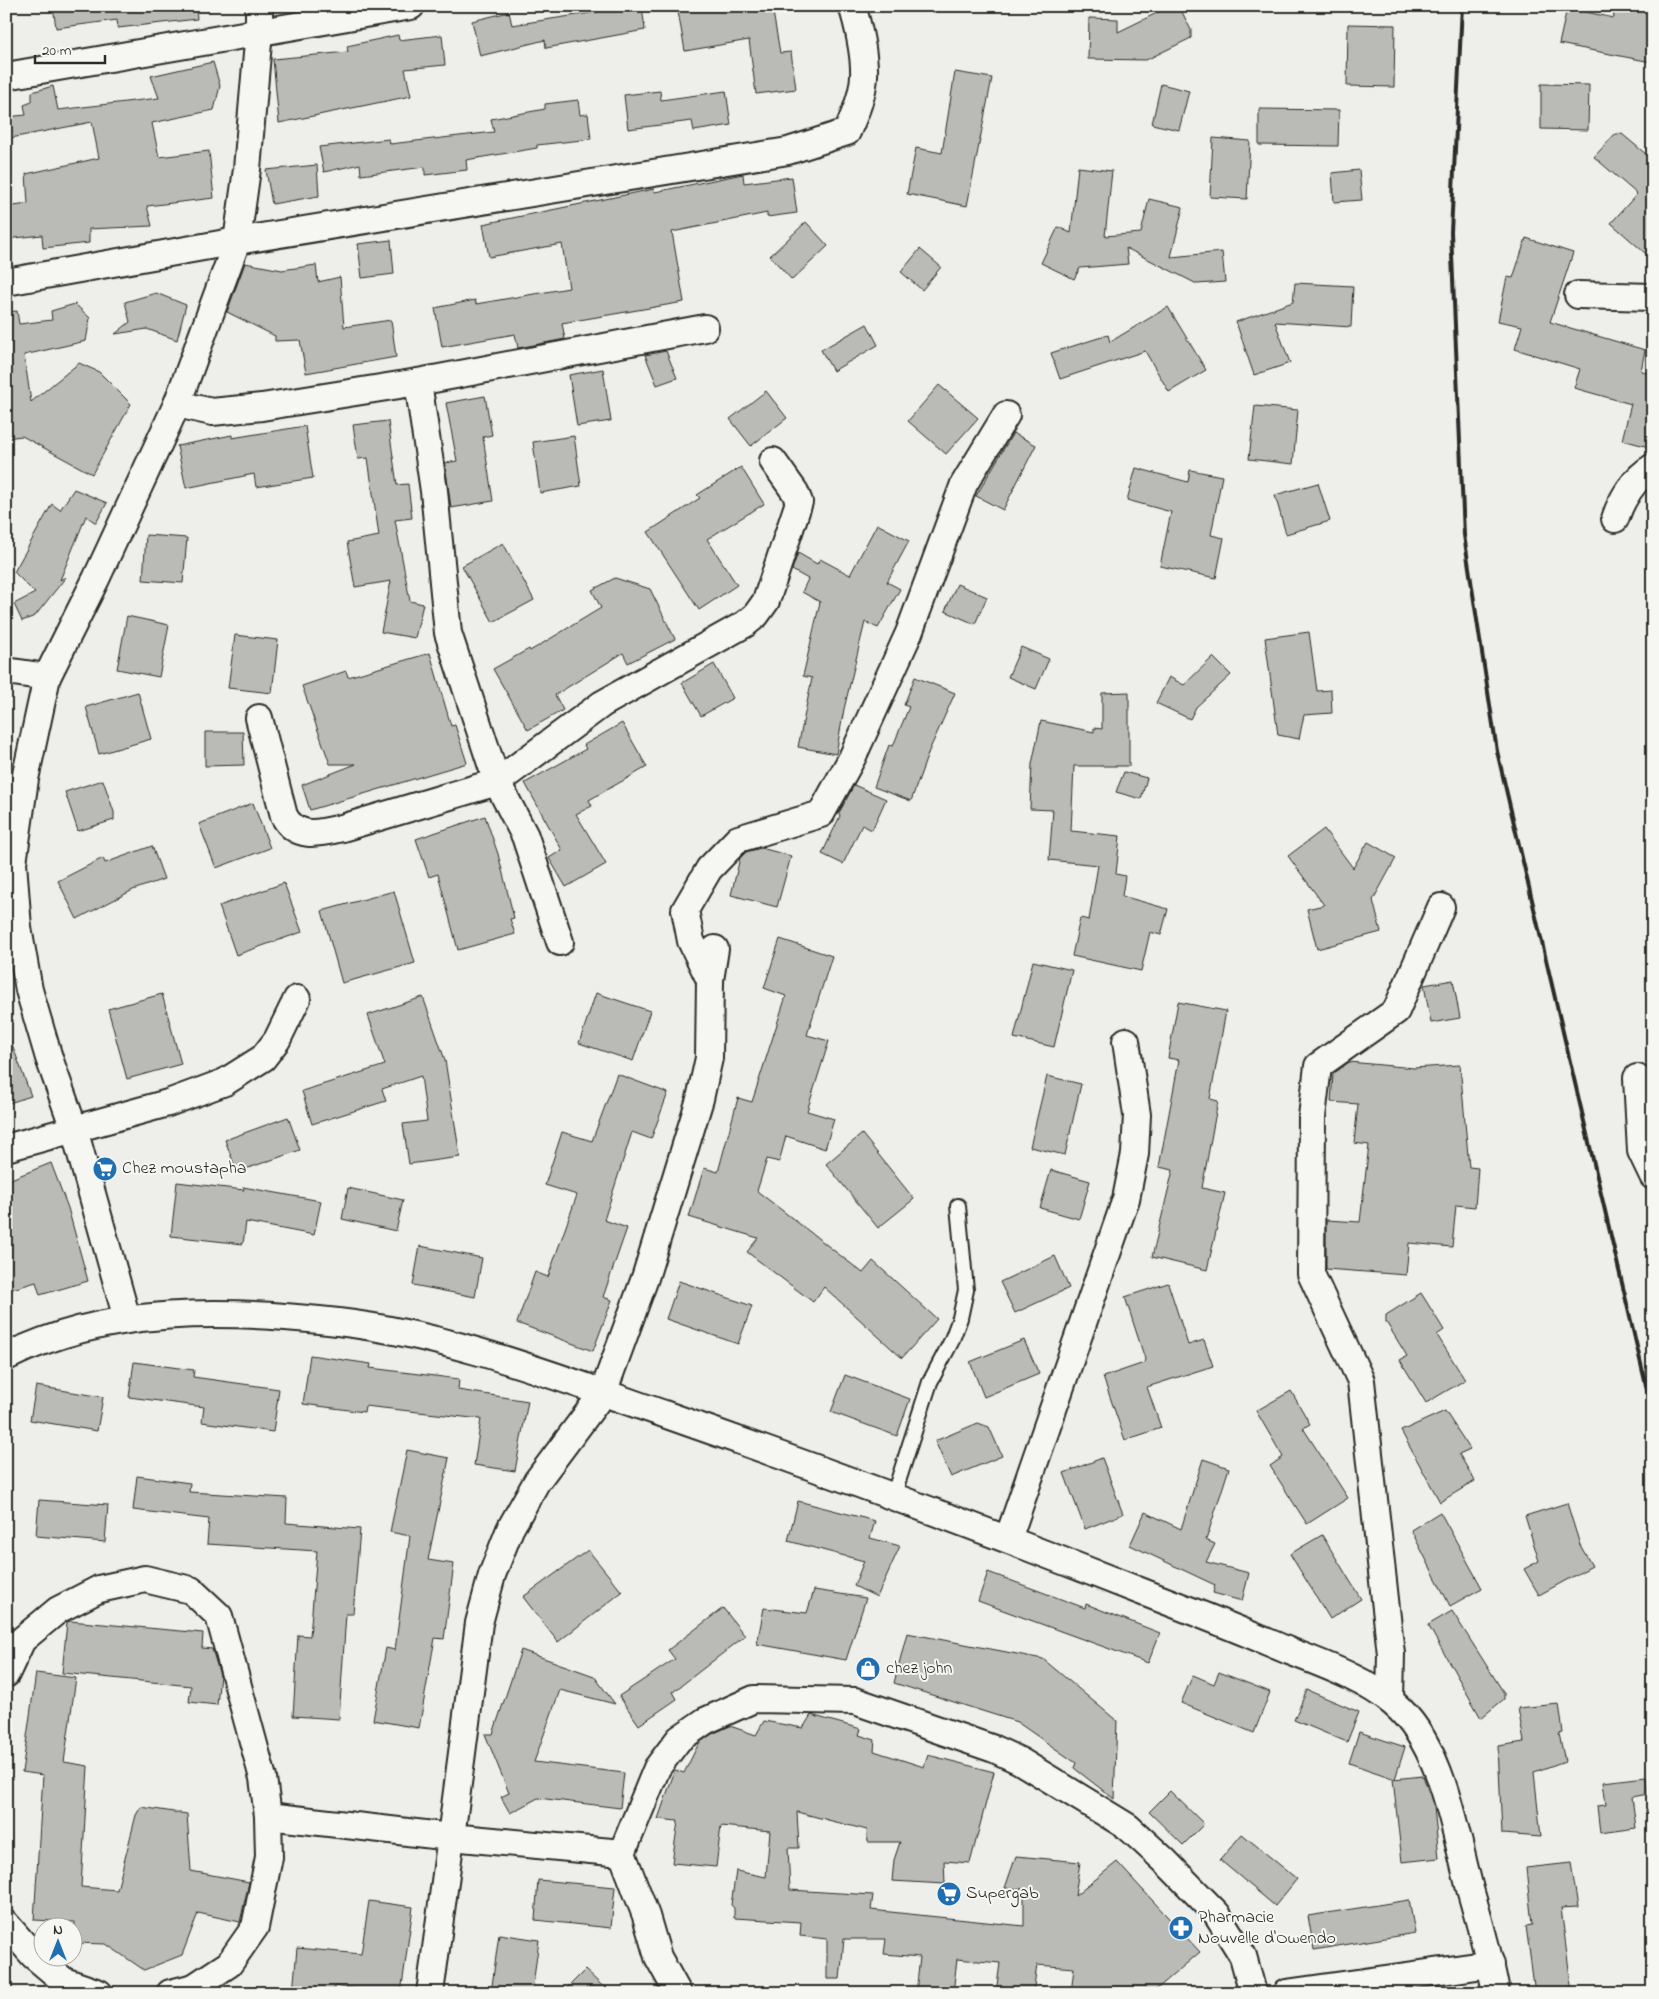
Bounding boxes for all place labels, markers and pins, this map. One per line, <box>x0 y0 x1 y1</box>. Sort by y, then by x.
supermarket icon: Chez moustapha <box>92 1156 118 1182</box>
place label: Chez moustapha <box>122 1156 247 1182</box>
shop icon: chez john <box>855 1656 881 1682</box>
place label: chez john <box>886 1656 953 1682</box>
supermarket icon: Supergab <box>936 1881 962 1907</box>
place label: Supergab <box>966 1881 1039 1908</box>
place label: Pharmacie Nouvelle d'Owendo <box>1198 1905 1336 1952</box>
pharmacy icon: Pharmacie Nouvelle d'Owendo <box>1168 1915 1194 1941</box>

